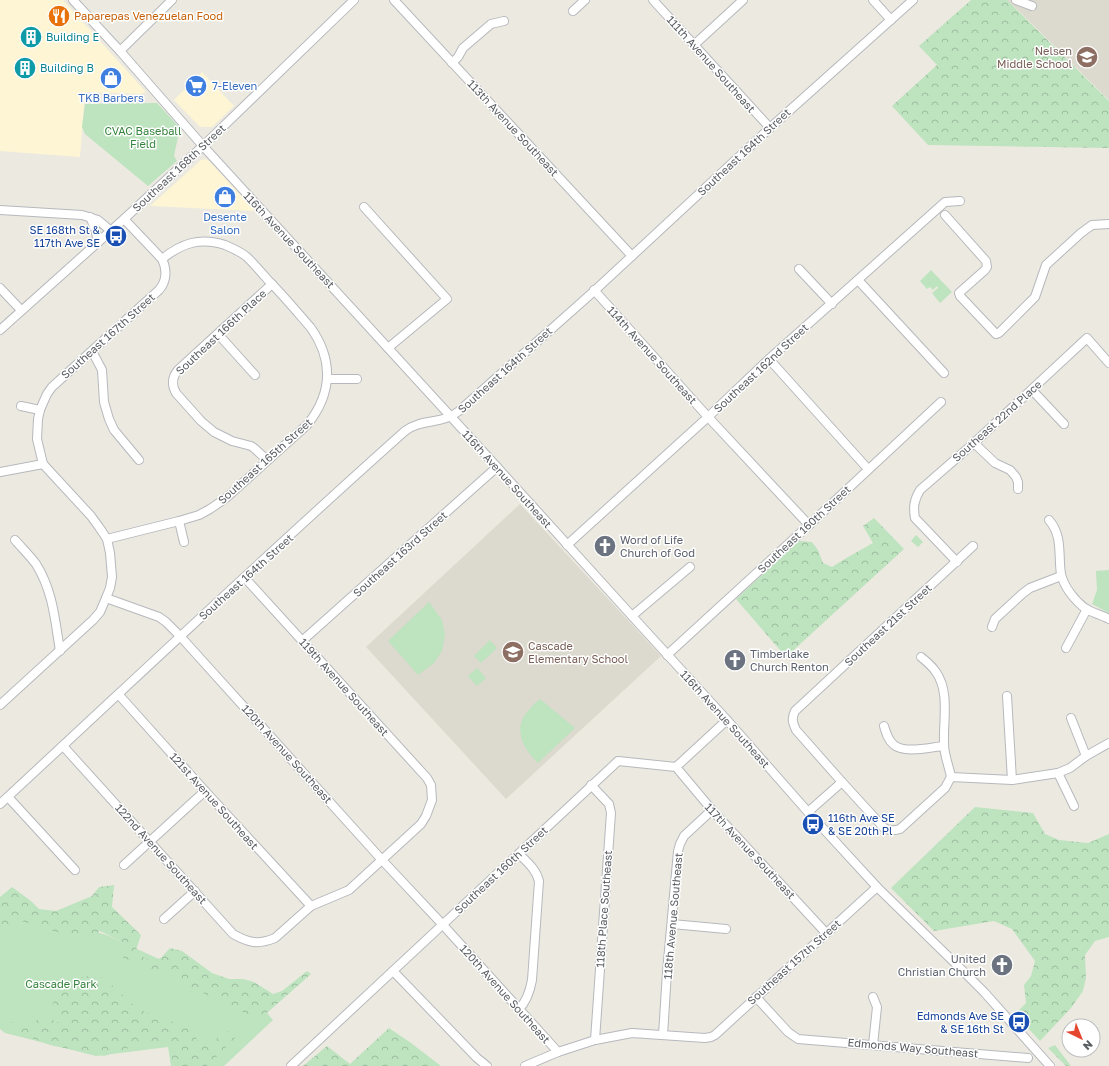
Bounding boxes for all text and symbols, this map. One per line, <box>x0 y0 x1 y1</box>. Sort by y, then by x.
restaurant icon: Paparepas Venezuelan Food <box>46 3 72 29</box>
place label: Paparepas Venezuelan Food <box>74 9 223 22</box>
street label: 111th Avenue Southeast <box>664 13 758 115</box>
building icon: Building E <box>18 24 44 50</box>
place label: Building E <box>46 30 99 43</box>
place label: Nelsen Middle School <box>997 44 1072 70</box>
school or university icon: Nelsen Middle School <box>1074 44 1100 70</box>
building icon: Building B <box>12 55 38 81</box>
place label: Building B <box>40 61 94 74</box>
shop icon: TKB Barbers <box>98 65 124 91</box>
supermarket icon: 7-Eleven <box>183 73 209 99</box>
street label: 113th Avenue Southeast <box>465 77 561 178</box>
place label: 7-Eleven <box>212 79 257 92</box>
place label: TKB Barbers <box>78 91 144 104</box>
street label: Southeast 164th Street <box>695 105 793 198</box>
street label: Southeast 168th Street <box>130 121 228 214</box>
park label: CVAC Baseball Field <box>105 124 182 150</box>
shop icon: Desente Salon <box>212 184 238 210</box>
street label: 116th Avenue Southeast <box>241 189 337 291</box>
place label: Desente Salon <box>203 210 247 236</box>
place label: SE 168th St & 117th Ave SE <box>30 223 101 249</box>
bus stop icon: SE 168th St & 117th Ave SE <box>103 223 129 249</box>
street label: Southeast 166th Place <box>173 286 269 377</box>
street label: Southeast 167th Street <box>58 290 157 381</box>
street label: 114th Avenue Southeast <box>605 303 700 406</box>
street label: Southeast 162nd Street <box>711 321 811 415</box>
street label: Southeast 164th Street <box>455 324 554 415</box>
street label: Southeast 22nd Place <box>949 377 1044 464</box>
street label: Southeast 165th Street <box>215 415 314 506</box>
street label: 116th Avenue Southeast <box>460 427 555 530</box>
street label: Southeast 160th Street <box>754 482 853 575</box>
street label: Southeast 163rd Street <box>350 508 449 599</box>
street label: Southeast 164th Street <box>196 531 295 622</box>
church icon: Word of Life Church of God <box>592 533 618 559</box>
place label: Word of Life Church of God <box>620 533 695 559</box>
street label: Southeast 21st Street <box>841 581 934 668</box>
street label: 119th Avenue Southeast <box>297 635 392 738</box>
school or university icon: Cascade Elementary School <box>500 639 526 665</box>
place label: Cascade Elementary School <box>528 639 628 665</box>
church icon: Timberlake Church Renton <box>722 647 748 673</box>
place label: Timberlake Church Renton <box>750 647 829 673</box>
street label: 116th Avenue Southeast <box>678 667 773 770</box>
street label: 120th Avenue Southeast <box>240 702 335 806</box>
street label: 121st Avenue Southeast <box>167 750 261 852</box>
street label: 117th Avenue Southeast <box>703 800 798 901</box>
street label: 122nd Avenue Southeast <box>113 801 210 906</box>
bus stop icon: 116th Ave SE & SE 20th Pl <box>800 811 826 837</box>
place label: 116th Ave SE & SE 20th Pl <box>828 811 895 837</box>
street label: Southeast 160th Street <box>451 823 550 916</box>
street label: 118th Place Southeast <box>593 850 614 968</box>
street label: 118th Avenue Southeast <box>660 852 685 980</box>
street label: Southeast 157th Street <box>744 916 843 1007</box>
street label: 120th Avenue Southeast <box>458 942 553 1046</box>
place label: United Christian Church <box>898 952 986 978</box>
church icon: United Christian Church <box>989 952 1015 978</box>
park label: Cascade Park <box>25 977 97 990</box>
place label: Edmonds Ave SE & SE 16th St <box>917 1009 1004 1035</box>
bus stop icon: Edmonds Ave SE & SE 16th St <box>1006 1009 1032 1035</box>
north arrow <box>1061 1018 1101 1058</box>
street label: Edmonds Way Southeast <box>847 1035 979 1060</box>
text: N <box>1081 1038 1096 1053</box>

